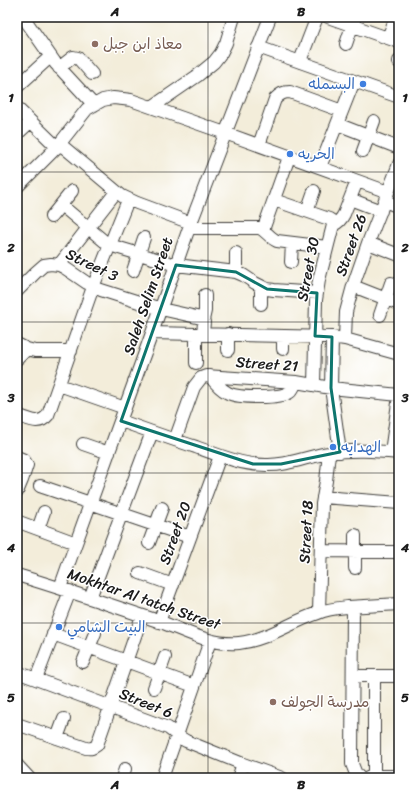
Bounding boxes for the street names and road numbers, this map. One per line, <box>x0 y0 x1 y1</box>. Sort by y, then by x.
street label: Street 26 <box>328 210 374 280</box>
street label: Saleh Selim Street <box>116 233 181 359</box>
street label: Street 30 <box>289 235 327 303</box>
street label: Street 3 <box>61 241 123 289</box>
street label: Street 21 <box>235 349 299 379</box>
street label: Street 20 <box>152 498 198 568</box>
street label: Street 18 <box>291 500 321 564</box>
street label: Mokhtar Al tatch Street <box>64 561 225 638</box>
street label: Street 6 <box>115 680 177 726</box>

